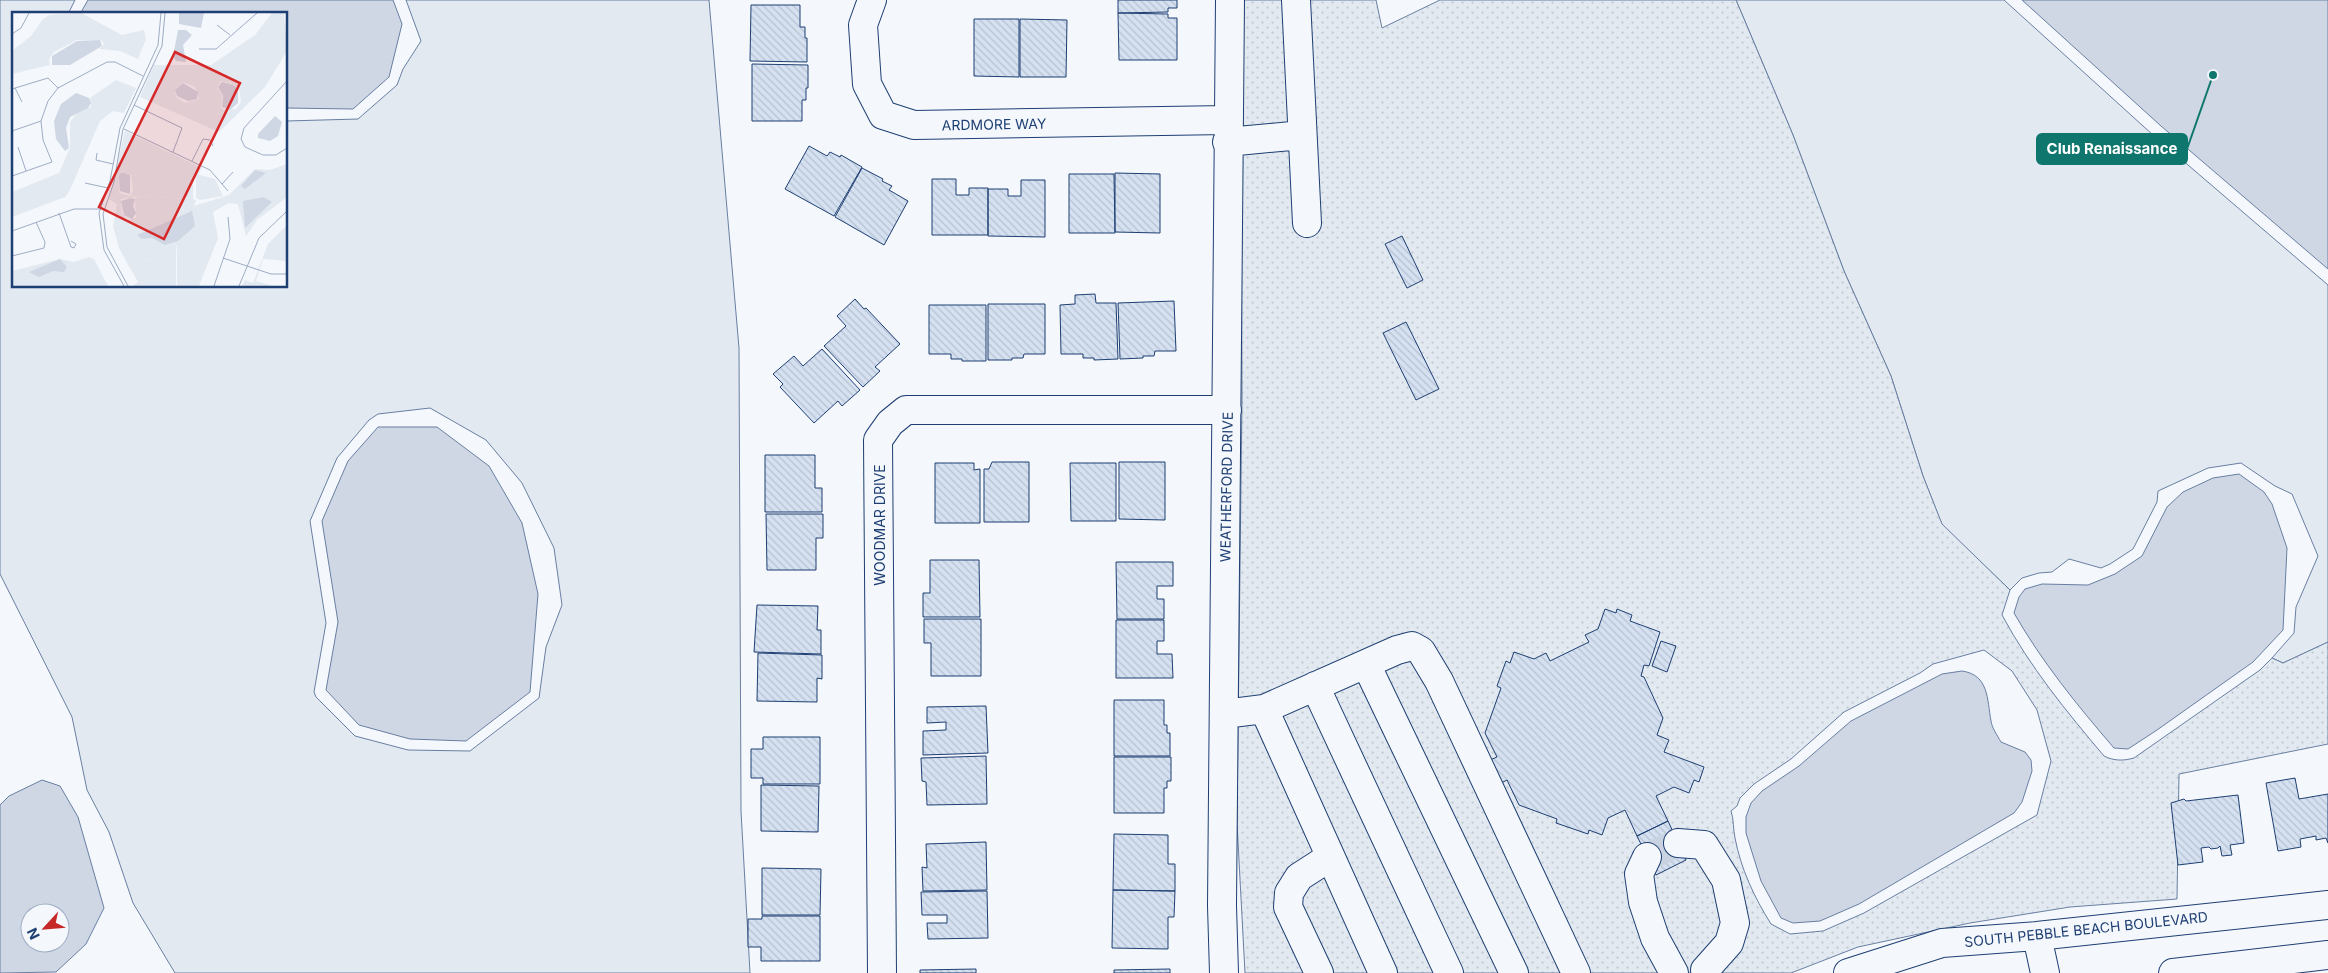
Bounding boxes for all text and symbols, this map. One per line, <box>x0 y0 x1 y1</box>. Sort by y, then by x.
inset map <box>12 12 288 288</box>
street label: ARDMORE WAY <box>942 115 1047 133</box>
callout: Club Renaissance <box>2037 134 2187 164</box>
text: Club Renaissance <box>2047 139 2177 158</box>
street label: WEATHERFORD DRIVE <box>1216 412 1236 562</box>
street label: WOODMAR DRIVE <box>871 464 888 586</box>
north arrow <box>20 903 70 953</box>
street label: SOUTH PEBBLE BEACH BOULEVARD <box>1963 908 2209 950</box>
text: N <box>23 925 43 942</box>

